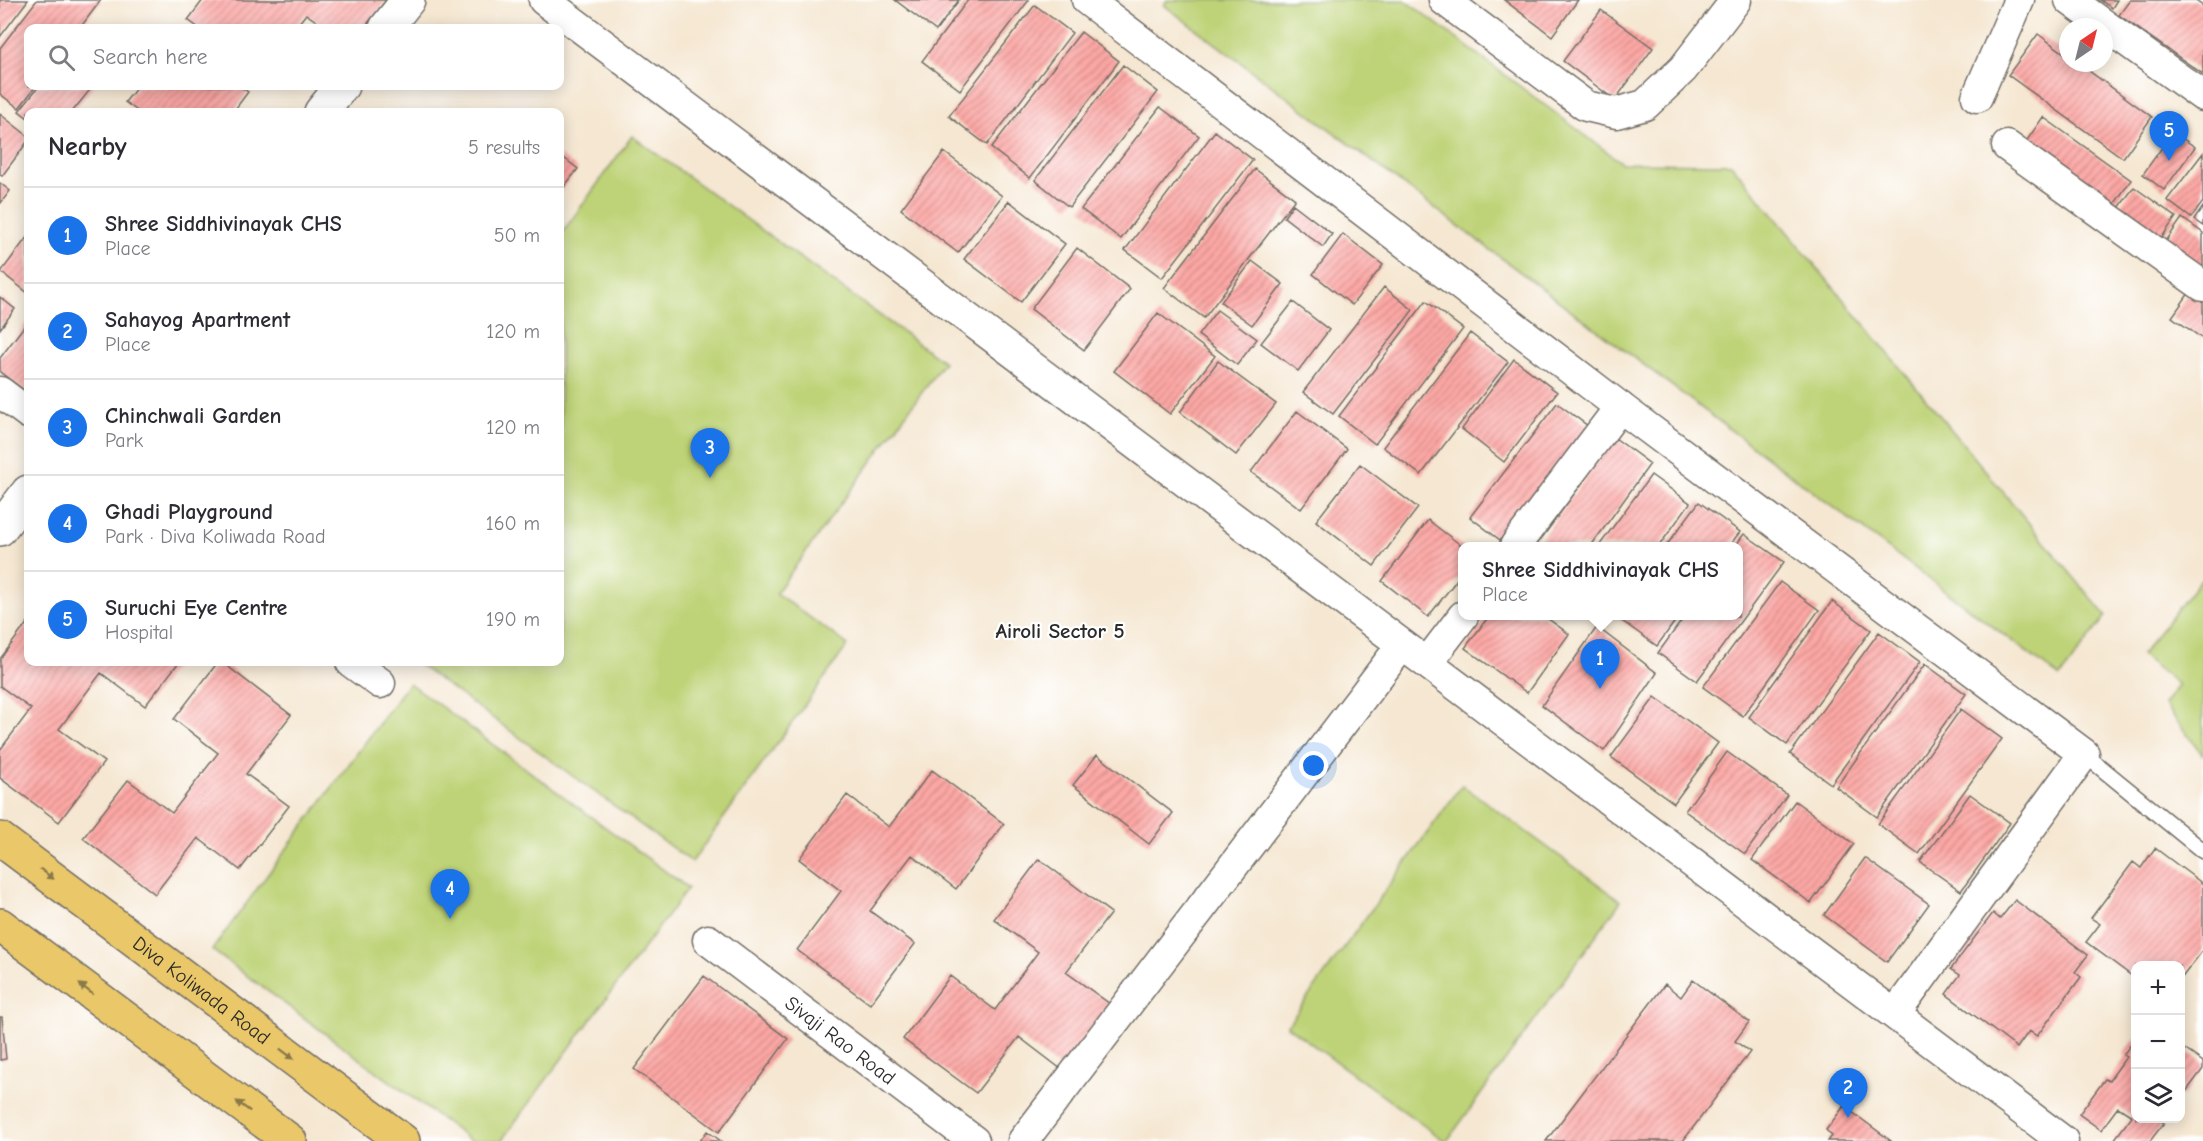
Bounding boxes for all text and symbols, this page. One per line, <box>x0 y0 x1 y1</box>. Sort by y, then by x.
north arrow <box>2059 18 2113 72</box>
search box <box>24 24 564 90</box>
icon: search <box>45 41 78 74</box>
text: Search here <box>93 44 208 70</box>
pin: 5 <box>2150 112 2188 161</box>
text: Nearby <box>48 132 127 162</box>
text: 5 results <box>468 136 540 159</box>
text: Shree Siddhivinayak CHS <box>105 211 342 237</box>
text: 1 <box>64 224 71 247</box>
text: 50 m <box>494 224 540 247</box>
text: Place <box>105 237 151 260</box>
text: Sahayog Apartment <box>105 307 290 333</box>
text: 2 <box>63 320 72 343</box>
text: 120 m <box>486 320 540 343</box>
text: Place <box>105 333 151 356</box>
text: Chinchwali Garden <box>105 403 281 429</box>
text: 3 <box>63 416 72 439</box>
text: 120 m <box>486 416 540 439</box>
pin: 3 <box>690 428 730 478</box>
text: Park <box>105 429 143 452</box>
text: Ghadi Playground <box>105 499 273 525</box>
text: 4 <box>63 512 72 535</box>
text: 160 m <box>486 512 540 535</box>
text: Park · Diva Koliwada Road <box>105 525 326 548</box>
popup <box>1458 542 1743 620</box>
text: Shree Siddhivinayak CHS <box>1482 557 1719 583</box>
text: Place <box>1482 583 1528 606</box>
text: Suruchi Eye Centre <box>105 595 287 621</box>
text: 5 <box>62 608 73 631</box>
text: 190 m <box>486 608 540 631</box>
district label: Airoli Sector 5 <box>995 619 1125 643</box>
text: Hospital <box>105 621 173 644</box>
pin: 1 <box>1580 640 1620 689</box>
your location <box>1299 751 1328 780</box>
one-way arrow <box>39 868 54 880</box>
pin: 4 <box>430 870 470 919</box>
street label: Diva Koliwada Road <box>128 931 275 1049</box>
map controls <box>2131 961 2185 1123</box>
button: + <box>2131 961 2185 1015</box>
one-way arrow <box>79 984 94 996</box>
street label: Sivaji Rao Road <box>781 991 900 1089</box>
button: − <box>2131 1015 2185 1069</box>
one-way arrow <box>279 1048 295 1061</box>
pin: 2 <box>1828 1068 1868 1118</box>
button: layers <box>2131 1069 2185 1123</box>
one-way arrow <box>235 1100 251 1112</box>

